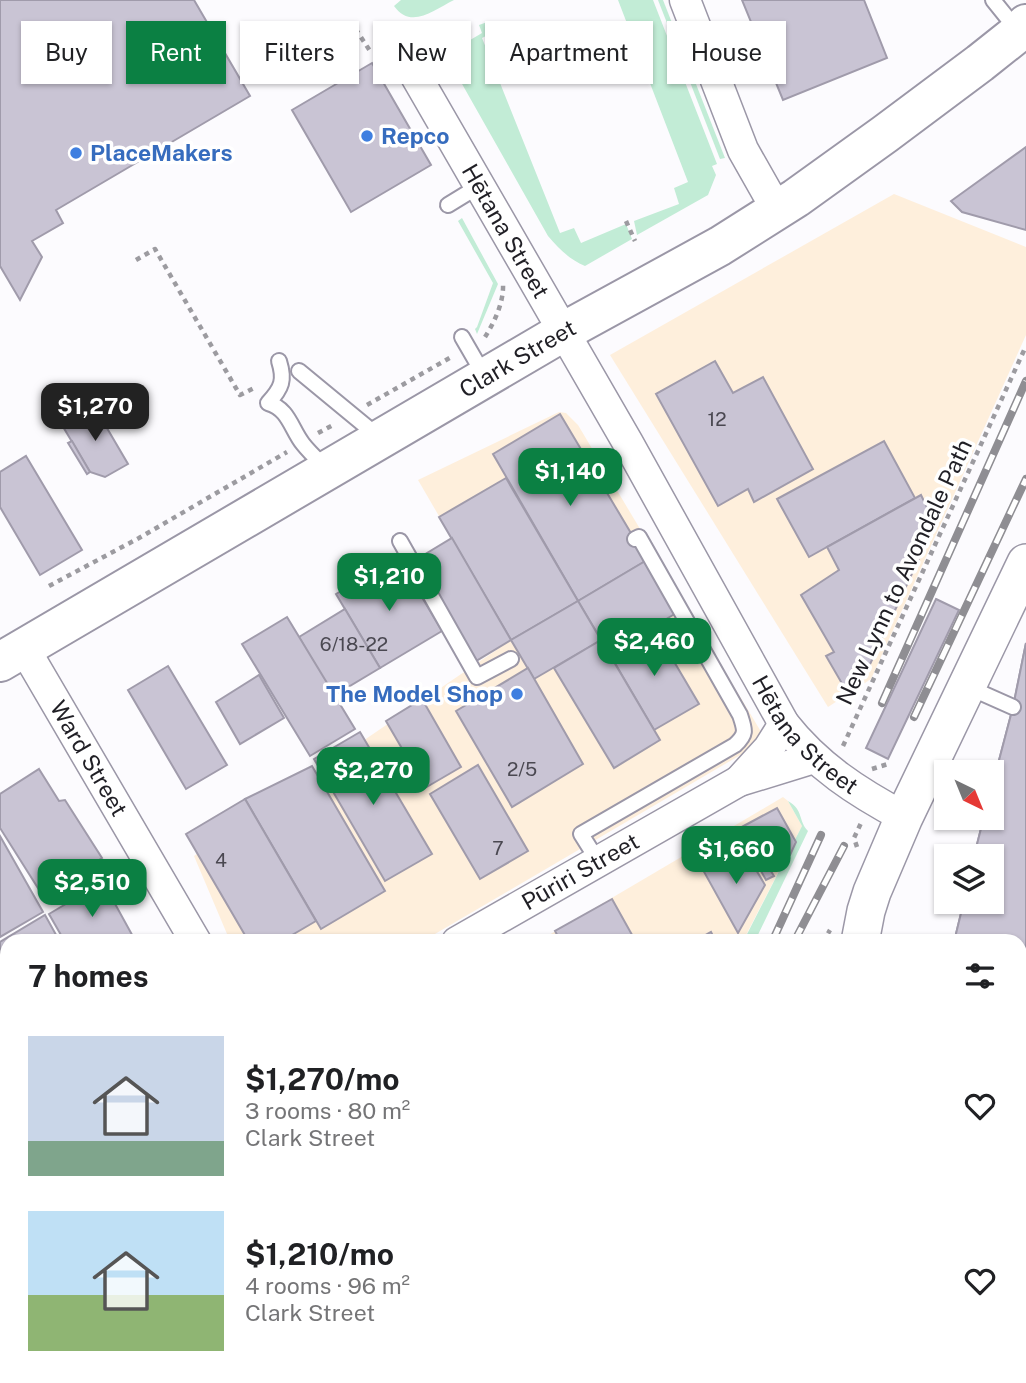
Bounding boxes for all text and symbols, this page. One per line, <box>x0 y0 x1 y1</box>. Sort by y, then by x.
chip: Buy <box>21 21 112 84</box>
chip: Rent <box>126 21 226 84</box>
chip: Filters <box>240 21 359 84</box>
chip: New <box>373 21 471 84</box>
chip: Apartment <box>485 21 653 84</box>
chip: House <box>667 21 786 84</box>
place label: Repco <box>381 122 450 149</box>
marker: Repco <box>359 128 375 144</box>
place label: PlaceMakers <box>90 139 233 166</box>
marker: PlaceMakers <box>68 145 84 161</box>
street label: Hētana Street <box>457 159 555 303</box>
street label: Clark Street <box>454 314 580 403</box>
pin: $1,270 <box>38 384 152 443</box>
text: $1,270 <box>57 392 133 419</box>
house number: 12 <box>707 408 727 430</box>
street label: New Lynn to Avondale Path <box>830 435 977 709</box>
pin: $1,140 <box>513 448 627 508</box>
text: $1,140 <box>534 457 606 484</box>
pin: $1,210 <box>332 554 446 613</box>
text: $1,210 <box>353 562 425 589</box>
pin: $2,460 <box>597 618 711 678</box>
text: $2,460 <box>613 627 695 654</box>
house number: 6/18-22 <box>320 633 388 655</box>
street label: Hētana Street <box>747 671 864 800</box>
place label: The Model Shop <box>326 680 503 707</box>
marker: The Model Shop <box>509 686 525 702</box>
street label: Ward Street <box>45 696 133 821</box>
pin: $2,270 <box>316 748 430 807</box>
text: $2,270 <box>333 756 413 783</box>
house number: 2/5 <box>507 758 537 780</box>
north arrow <box>934 760 1004 830</box>
map controls <box>934 760 1004 914</box>
pin: $1,660 <box>679 826 793 886</box>
street label: Pūriri Street <box>517 827 643 915</box>
text: $1,660 <box>698 835 774 862</box>
house number: 7 <box>492 837 504 859</box>
button: layers <box>934 844 1004 914</box>
house number: 4 <box>215 849 227 871</box>
pin: $2,510 <box>35 860 149 919</box>
text: $2,510 <box>54 868 130 895</box>
icon: filters <box>961 957 999 995</box>
text: 7 homes <box>28 958 149 994</box>
text: $1,270/mo <box>245 1061 400 1097</box>
icon: home <box>84 1064 168 1148</box>
icon: heart <box>961 1087 999 1125</box>
text: 3 rooms · 80 m² <box>245 1097 410 1124</box>
text: Clark Street <box>245 1124 375 1151</box>
text: $1,210/mo <box>245 1236 394 1272</box>
icon: home <box>84 1239 168 1323</box>
icon: heart <box>961 1262 999 1300</box>
text: 4 rooms · 96 m² <box>245 1272 410 1299</box>
text: Clark Street <box>245 1299 375 1326</box>

